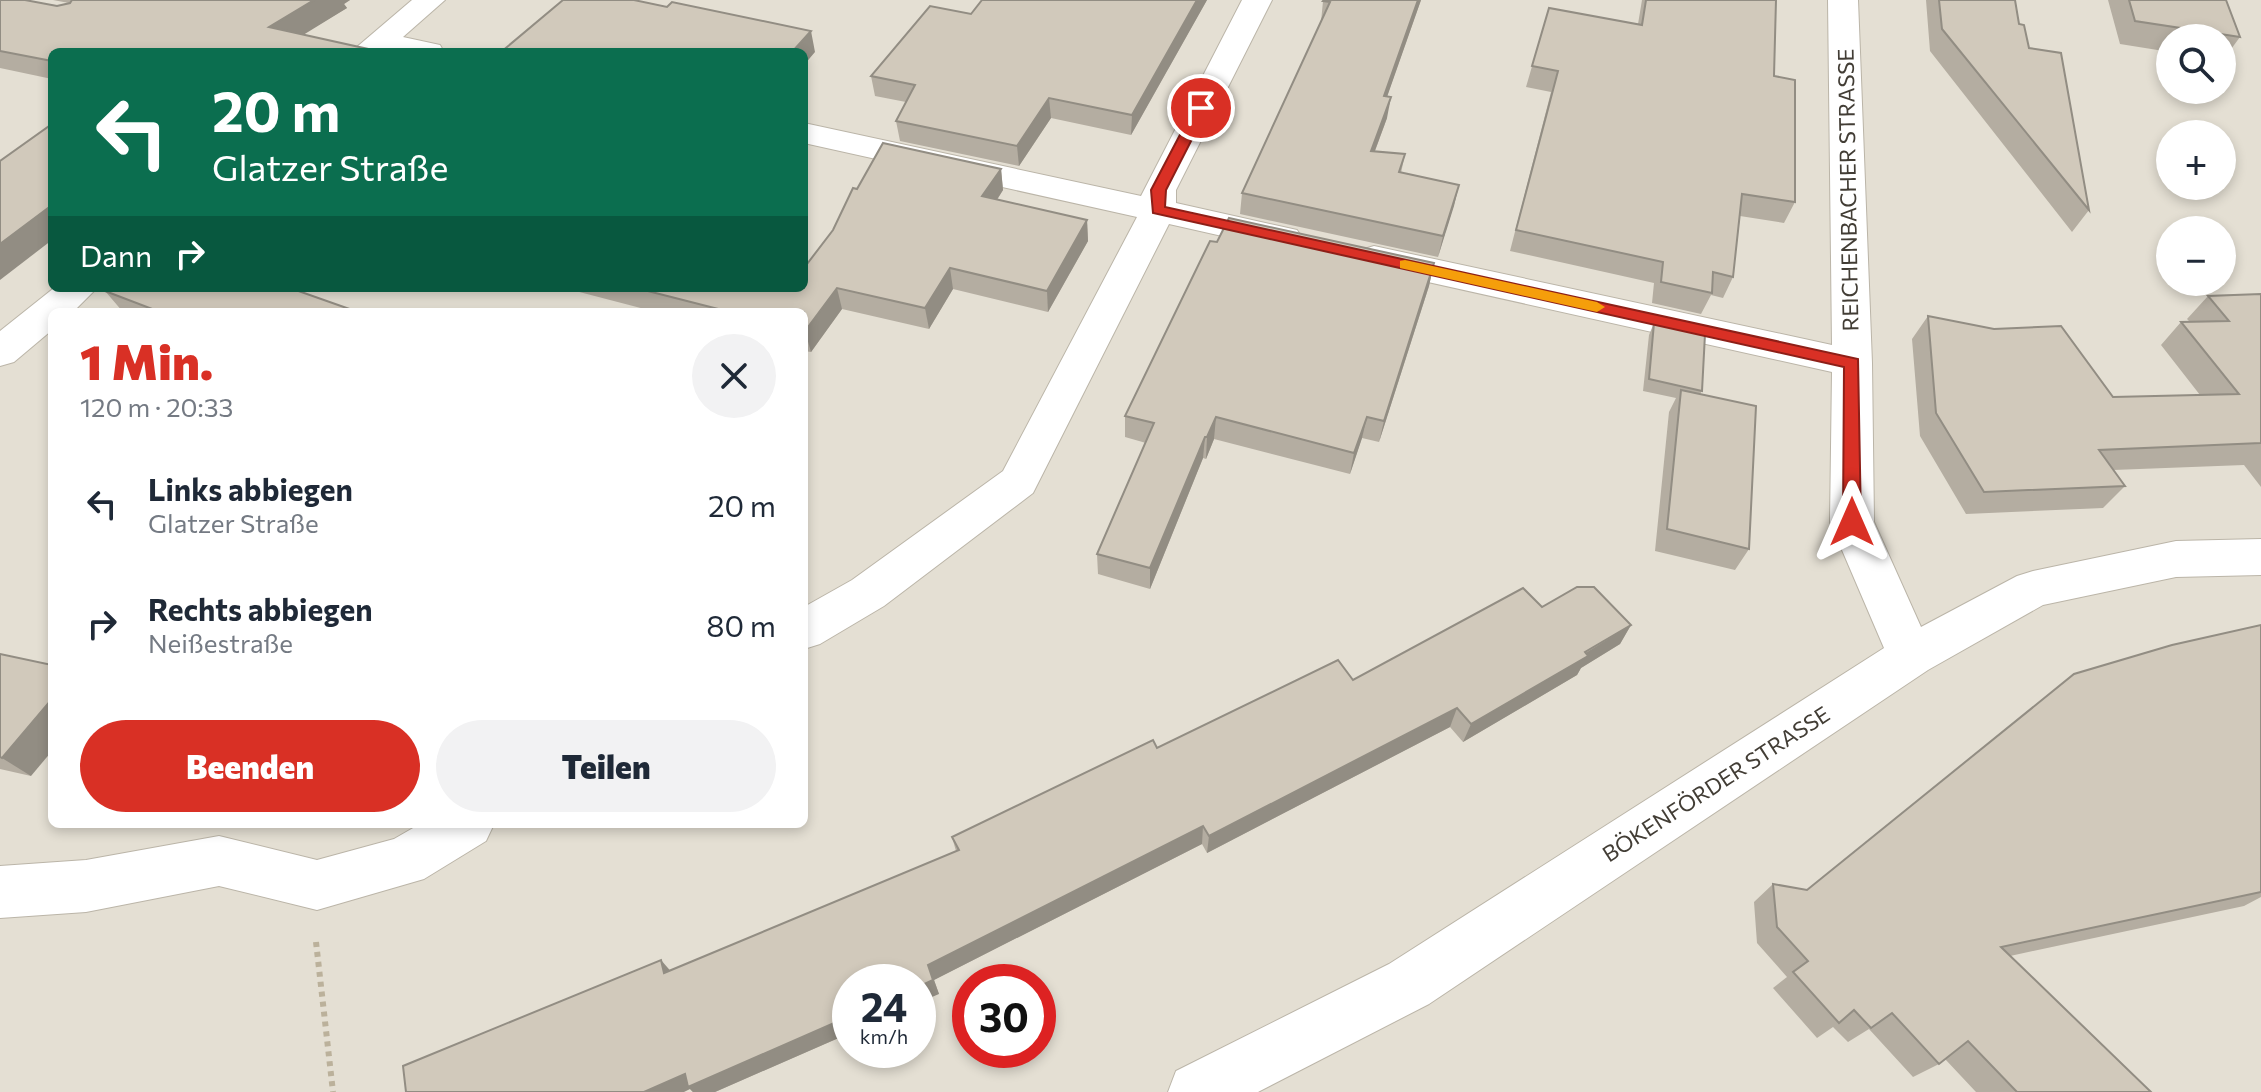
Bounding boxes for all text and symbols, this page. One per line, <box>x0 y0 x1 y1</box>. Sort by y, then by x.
map controls <box>2156 24 2236 296</box>
button: search <box>2156 24 2236 104</box>
street label: REICHENBACHER STRASSE <box>1832 48 1863 332</box>
pin <box>1167 74 1235 142</box>
text: 20 m <box>212 75 340 144</box>
icon: left <box>80 80 184 184</box>
icon: arrive <box>1179 86 1223 130</box>
button: + <box>2156 120 2236 200</box>
text: Glatzer Straße <box>212 144 448 188</box>
button: − <box>2156 216 2236 296</box>
icon: right <box>168 232 212 276</box>
text: Dann <box>80 236 152 273</box>
text: 1 Min. <box>80 331 213 390</box>
button: close <box>692 334 776 418</box>
text: 120 m · 20:33 <box>80 391 233 422</box>
text: Links abbiegen <box>148 470 353 507</box>
position arrow <box>1810 480 1894 564</box>
icon: left <box>80 482 124 526</box>
text: 20 m <box>708 486 776 523</box>
text: Glatzer Straße <box>148 507 319 538</box>
text: Rechts abbiegen <box>148 590 373 627</box>
icon: right <box>80 602 124 646</box>
text: 80 m <box>706 606 776 643</box>
text: Neißestraße <box>148 627 293 658</box>
street label: BÖKENFÖRDER STRASSE <box>1597 700 1834 867</box>
button: Beenden <box>80 720 420 812</box>
button: Teilen <box>436 720 776 812</box>
speed limit sign: 30 <box>952 964 1056 1068</box>
text: 24 <box>861 981 907 1030</box>
text: km/h <box>860 1024 908 1048</box>

